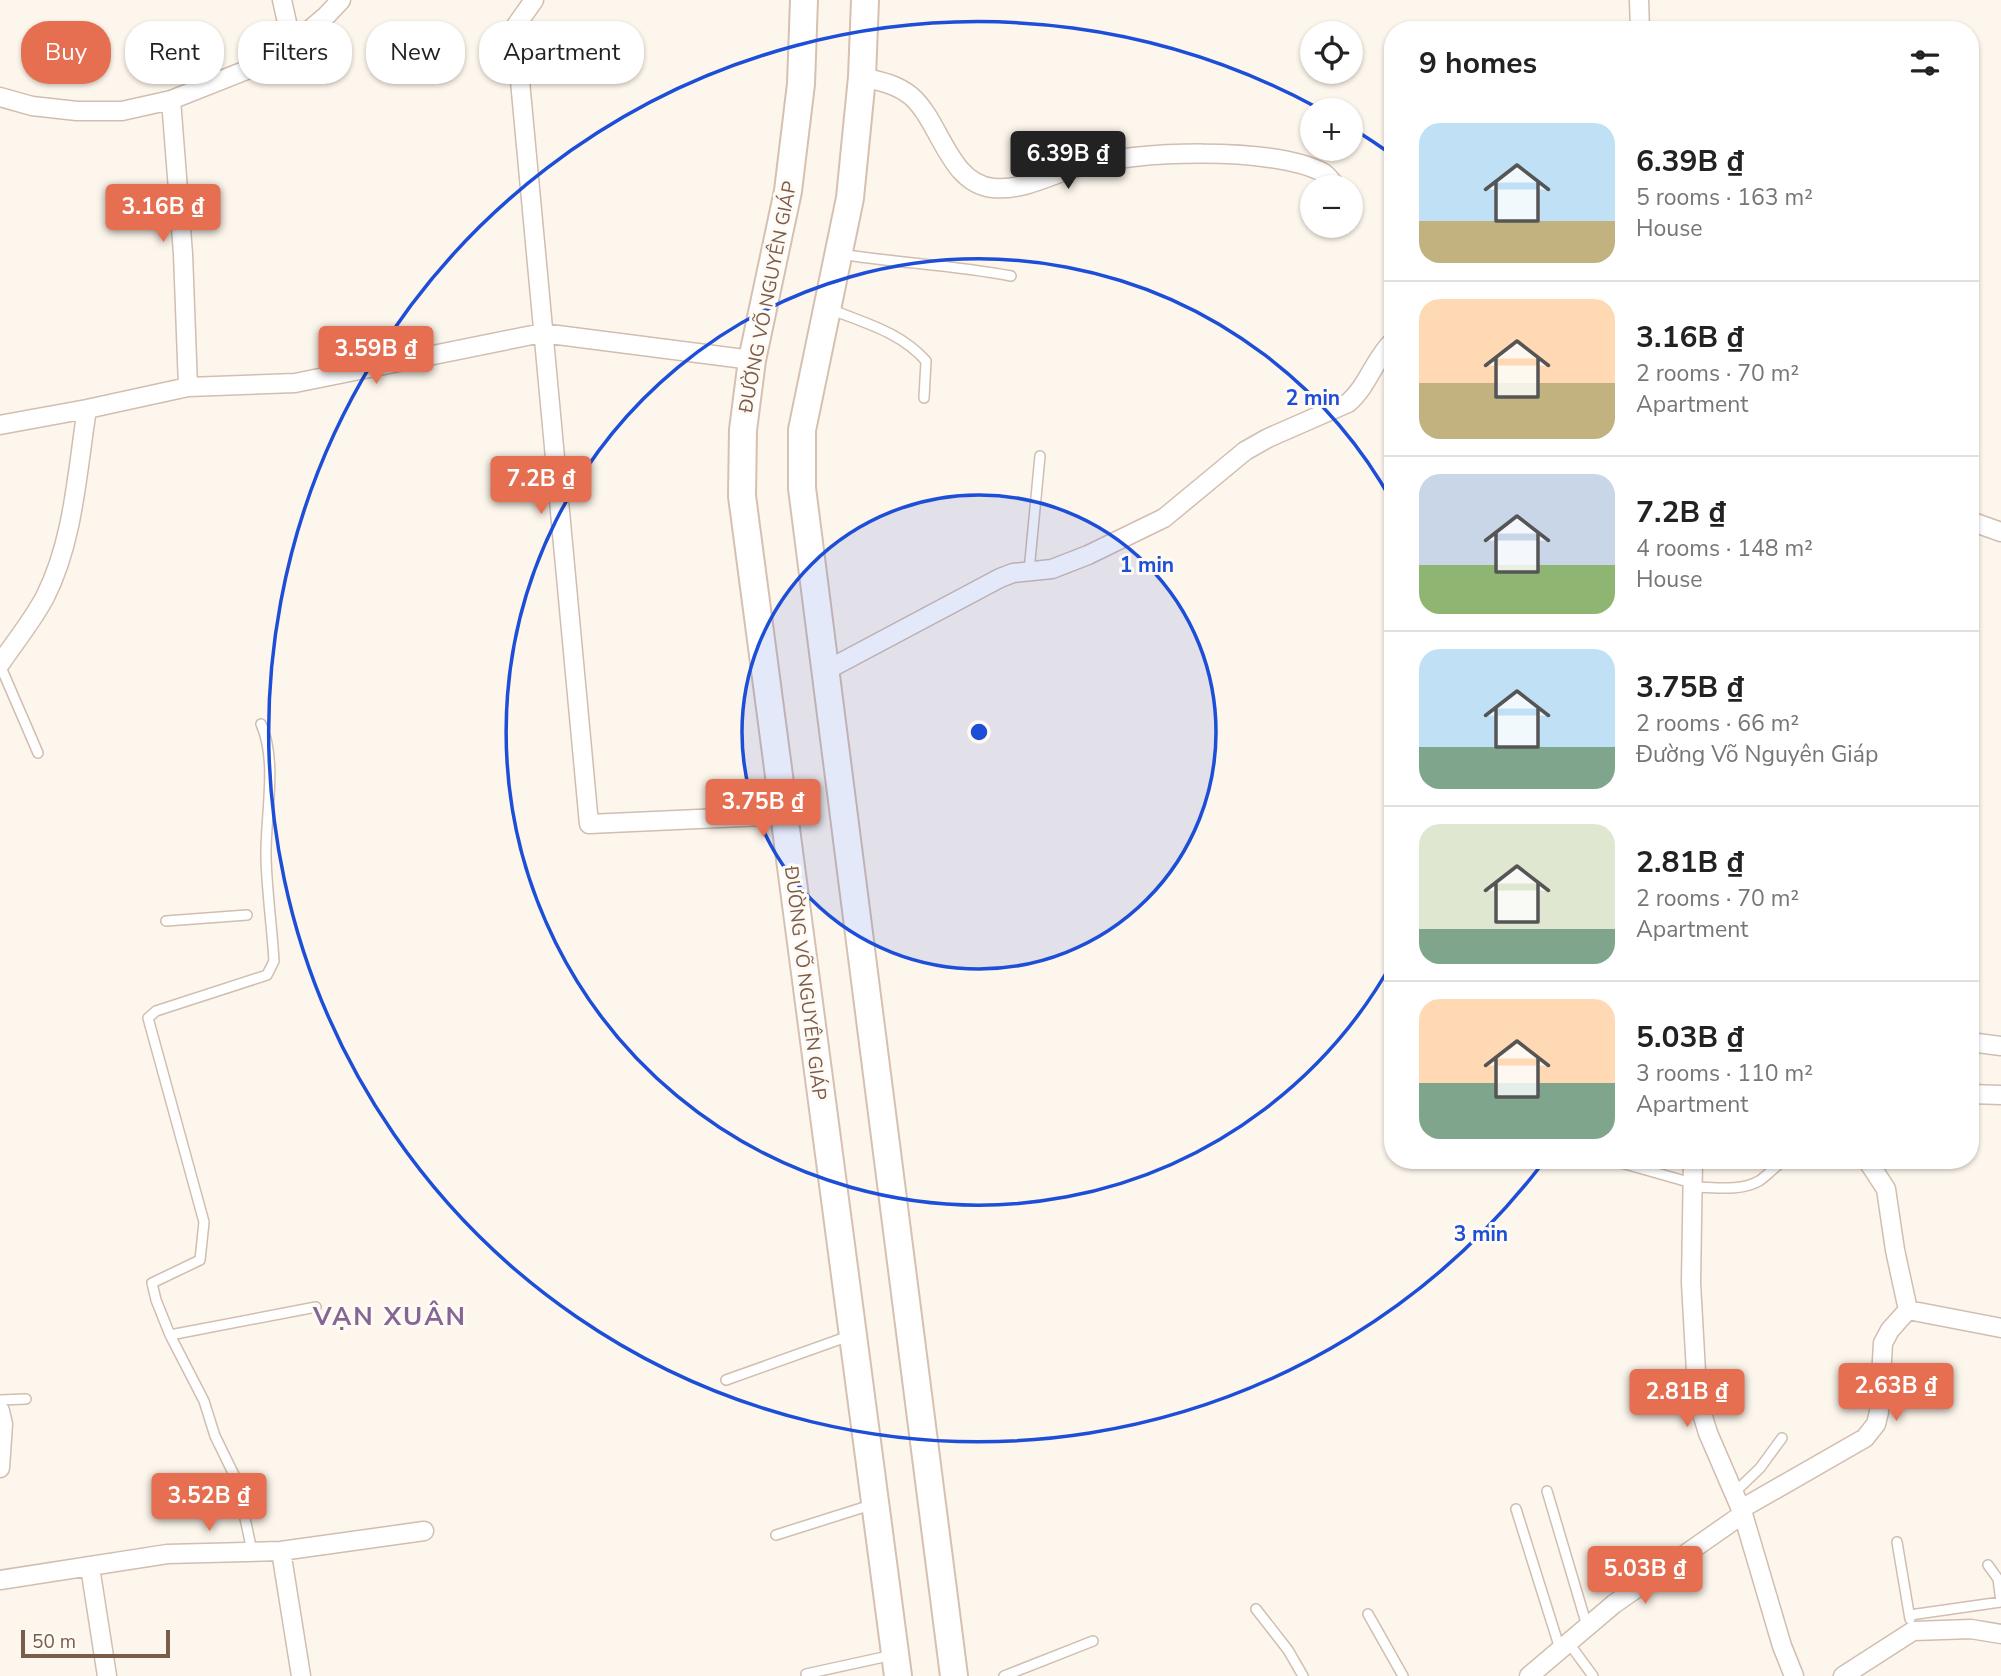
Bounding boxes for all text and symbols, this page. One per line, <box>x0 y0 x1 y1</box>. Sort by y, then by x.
chip: Buy <box>21 21 111 84</box>
chip: Rent <box>125 21 224 84</box>
chip: Filters <box>238 21 352 84</box>
chip: New <box>366 21 465 84</box>
chip: Apartment <box>479 21 644 84</box>
map controls <box>1300 21 1363 238</box>
button: locate <box>1300 21 1363 84</box>
text: 9 homes <box>1419 43 1537 84</box>
icon: filters <box>1906 44 1944 82</box>
button: + <box>1300 98 1363 161</box>
pin: 6.39B ₫ <box>1003 132 1133 191</box>
text: 6.39B ₫ <box>1027 138 1109 169</box>
text: 6.39B ₫ <box>1636 141 1744 182</box>
icon: home <box>1475 151 1559 235</box>
button: − <box>1300 175 1363 238</box>
street label: ĐƯỜNG VÕ NGUYÊN GIÁP <box>733 179 803 416</box>
text: 5 rooms · 163 m² <box>1636 182 1813 213</box>
pin: 3.16B ₫ <box>98 184 228 244</box>
text: 3.16B ₫ <box>122 191 204 222</box>
text: House <box>1636 213 1703 244</box>
text: 3.16B ₫ <box>1636 317 1744 358</box>
pin: 3.59B ₫ <box>311 326 441 386</box>
icon: home <box>1475 327 1559 411</box>
text: 3.59B ₫ <box>335 333 417 364</box>
text: 2 rooms · 70 m² <box>1636 358 1799 389</box>
text: 2 min <box>1286 384 1340 412</box>
text: Apartment <box>1636 389 1748 420</box>
pin: 7.2B ₫ <box>484 456 598 516</box>
text: 7.2B ₫ <box>506 463 576 494</box>
text: 7.2B ₫ <box>1636 492 1726 533</box>
icon: home <box>1475 502 1559 586</box>
text: 4 rooms · 148 m² <box>1636 533 1813 564</box>
text: 1 min <box>1120 551 1174 579</box>
text: House <box>1636 564 1703 595</box>
text: 3.75B ₫ <box>1636 667 1744 708</box>
icon: home <box>1475 677 1559 761</box>
text: 2 rooms · 66 m² <box>1636 708 1799 739</box>
centre of rings <box>967 720 991 744</box>
text: Đường Võ Nguyên Giáp <box>1636 739 1878 770</box>
pin: 3.75B ₫ <box>698 780 828 839</box>
text: 3.75B ₫ <box>722 786 804 817</box>
text: 2.81B ₫ <box>1636 842 1744 883</box>
icon: home <box>1475 852 1559 936</box>
street label: ĐƯỜNG VÕ NGUYÊN GIÁP <box>778 864 832 1102</box>
text: 2 rooms · 70 m² <box>1636 883 1799 914</box>
text: Apartment <box>1636 914 1748 945</box>
text: 5.03B ₫ <box>1636 1017 1744 1058</box>
icon: home <box>1475 1027 1559 1111</box>
text: 3 rooms · 110 m² <box>1636 1058 1813 1089</box>
text: Apartment <box>1636 1089 1748 1120</box>
text: 3 min <box>1454 1220 1508 1248</box>
district label: VẠN XUÂN <box>312 1299 467 1334</box>
pin: 2.63B ₫ <box>1831 1364 1961 1423</box>
pin: 2.81B ₫ <box>1622 1370 1752 1429</box>
text: 2.63B ₫ <box>1855 1370 1937 1401</box>
text: 2.81B ₫ <box>1646 1376 1728 1407</box>
pin: 3.52B ₫ <box>144 1474 274 1533</box>
text: 3.52B ₫ <box>168 1480 250 1511</box>
pin: 5.03B ₫ <box>1580 1546 1710 1606</box>
text: 5.03B ₫ <box>1604 1553 1686 1584</box>
scale bar <box>21 1627 170 1659</box>
text: 50 m <box>32 1629 76 1655</box>

